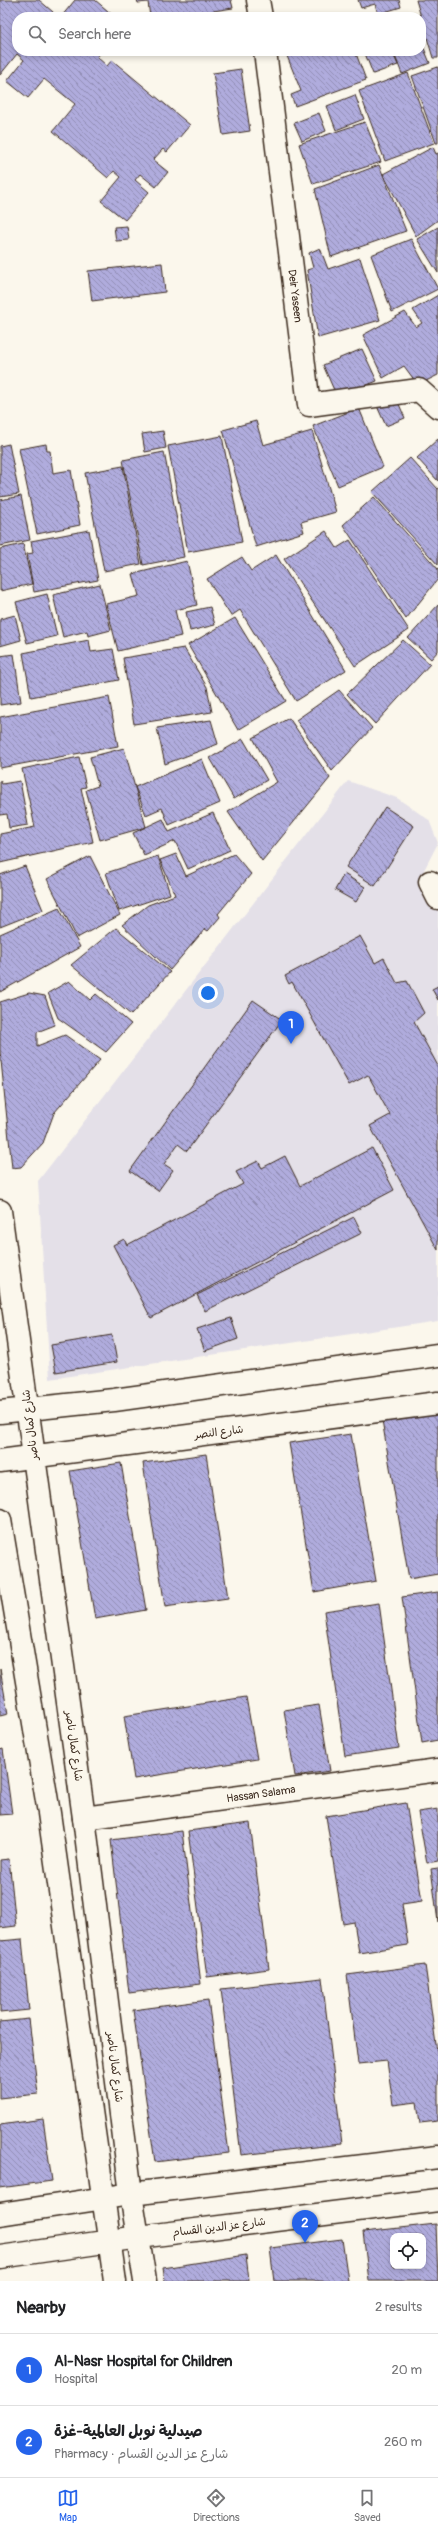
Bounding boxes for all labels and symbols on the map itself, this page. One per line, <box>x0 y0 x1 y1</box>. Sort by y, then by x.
street label: Deir Yaseen <box>285 269 305 323</box>
your location <box>198 983 218 1003</box>
pin: 1 <box>278 1011 304 1044</box>
street label: شارع كمال ناصر <box>19 1389 43 1462</box>
street label: شارع النصر <box>193 1423 244 1444</box>
street label: شارع كمال ناصر <box>60 1709 85 1782</box>
street label: Hassan Salama <box>226 1783 296 1805</box>
street label: شارع كمال ناصر <box>102 2030 126 2103</box>
pin: 2 <box>292 2210 318 2243</box>
street label: شارع عز الدين القسام <box>172 2215 267 2241</box>

